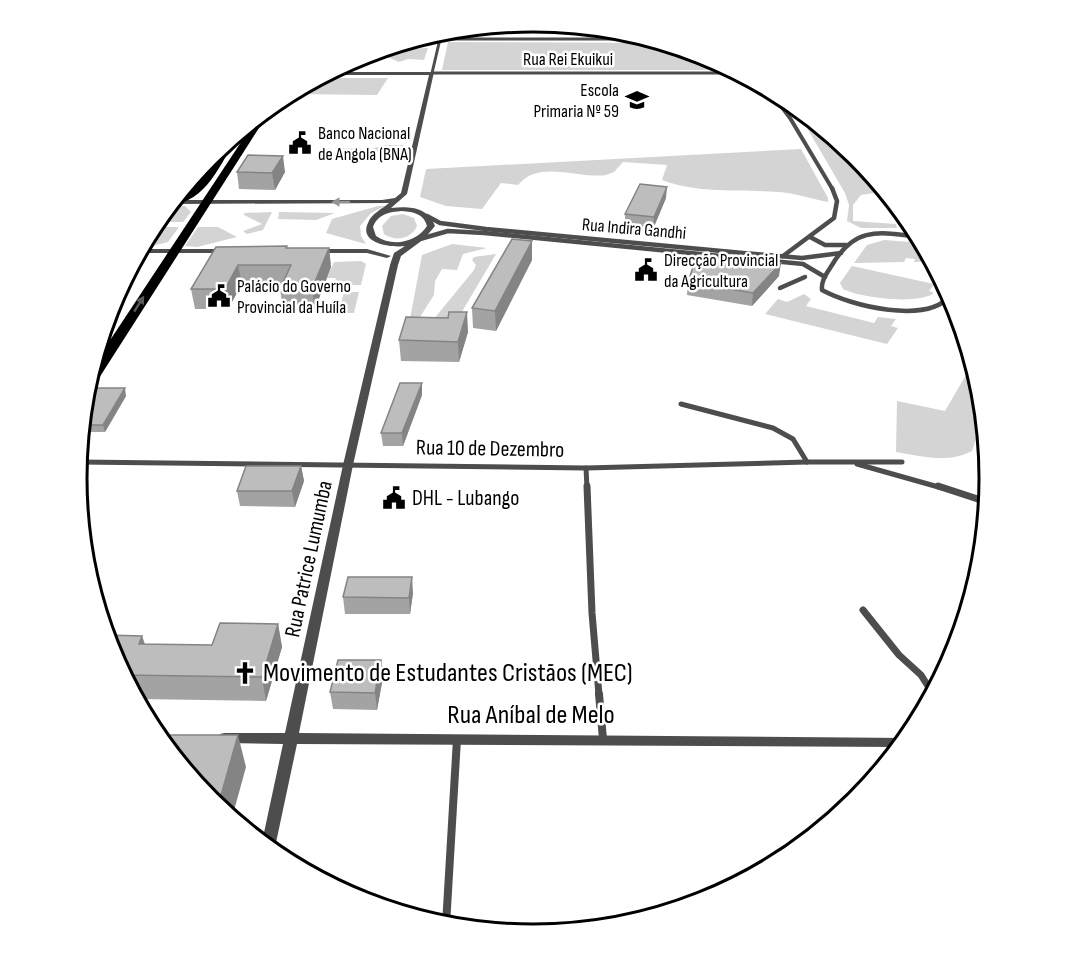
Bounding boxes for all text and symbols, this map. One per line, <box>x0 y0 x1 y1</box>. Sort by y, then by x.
street label: Rua Rei Ekuikui <box>523 49 613 70</box>
place label: Escola Primaria Nº 59 <box>533 80 619 122</box>
school or university icon: Escola Primaria Nº 59 <box>624 87 650 113</box>
place label: Banco Nacional de Angola (BNA) <box>318 123 412 165</box>
public building icon: Banco Nacional de Angola (BNA) <box>287 130 313 156</box>
one-way arrow <box>331 197 350 207</box>
street label: Rua Indira Gandhi <box>581 214 687 244</box>
place label: Direcção Provincial da Agricultura <box>664 250 778 292</box>
public building icon: Direcção Provincial da Agricultura <box>633 257 659 283</box>
place label: Palácio do Governo Provincial da Huíla <box>237 276 351 318</box>
public building icon: Palácio do Governo Provincial da Huíla <box>206 283 232 309</box>
one-way arrow <box>133 296 144 312</box>
street label: Rua 10 de Dezembro <box>416 434 564 464</box>
street label: Rua Patrice Lumumba <box>279 478 339 640</box>
public building icon: DHL - Lubango <box>381 485 407 511</box>
place label: DHL - Lubango <box>412 485 519 512</box>
place label: Movimento de Estudantes Cristãos (MEC) <box>263 657 633 689</box>
church icon: Movimento de Estudantes Cristãos (MEC) <box>232 660 258 686</box>
street label: Rua Aníbal de Melo <box>447 699 615 731</box>

